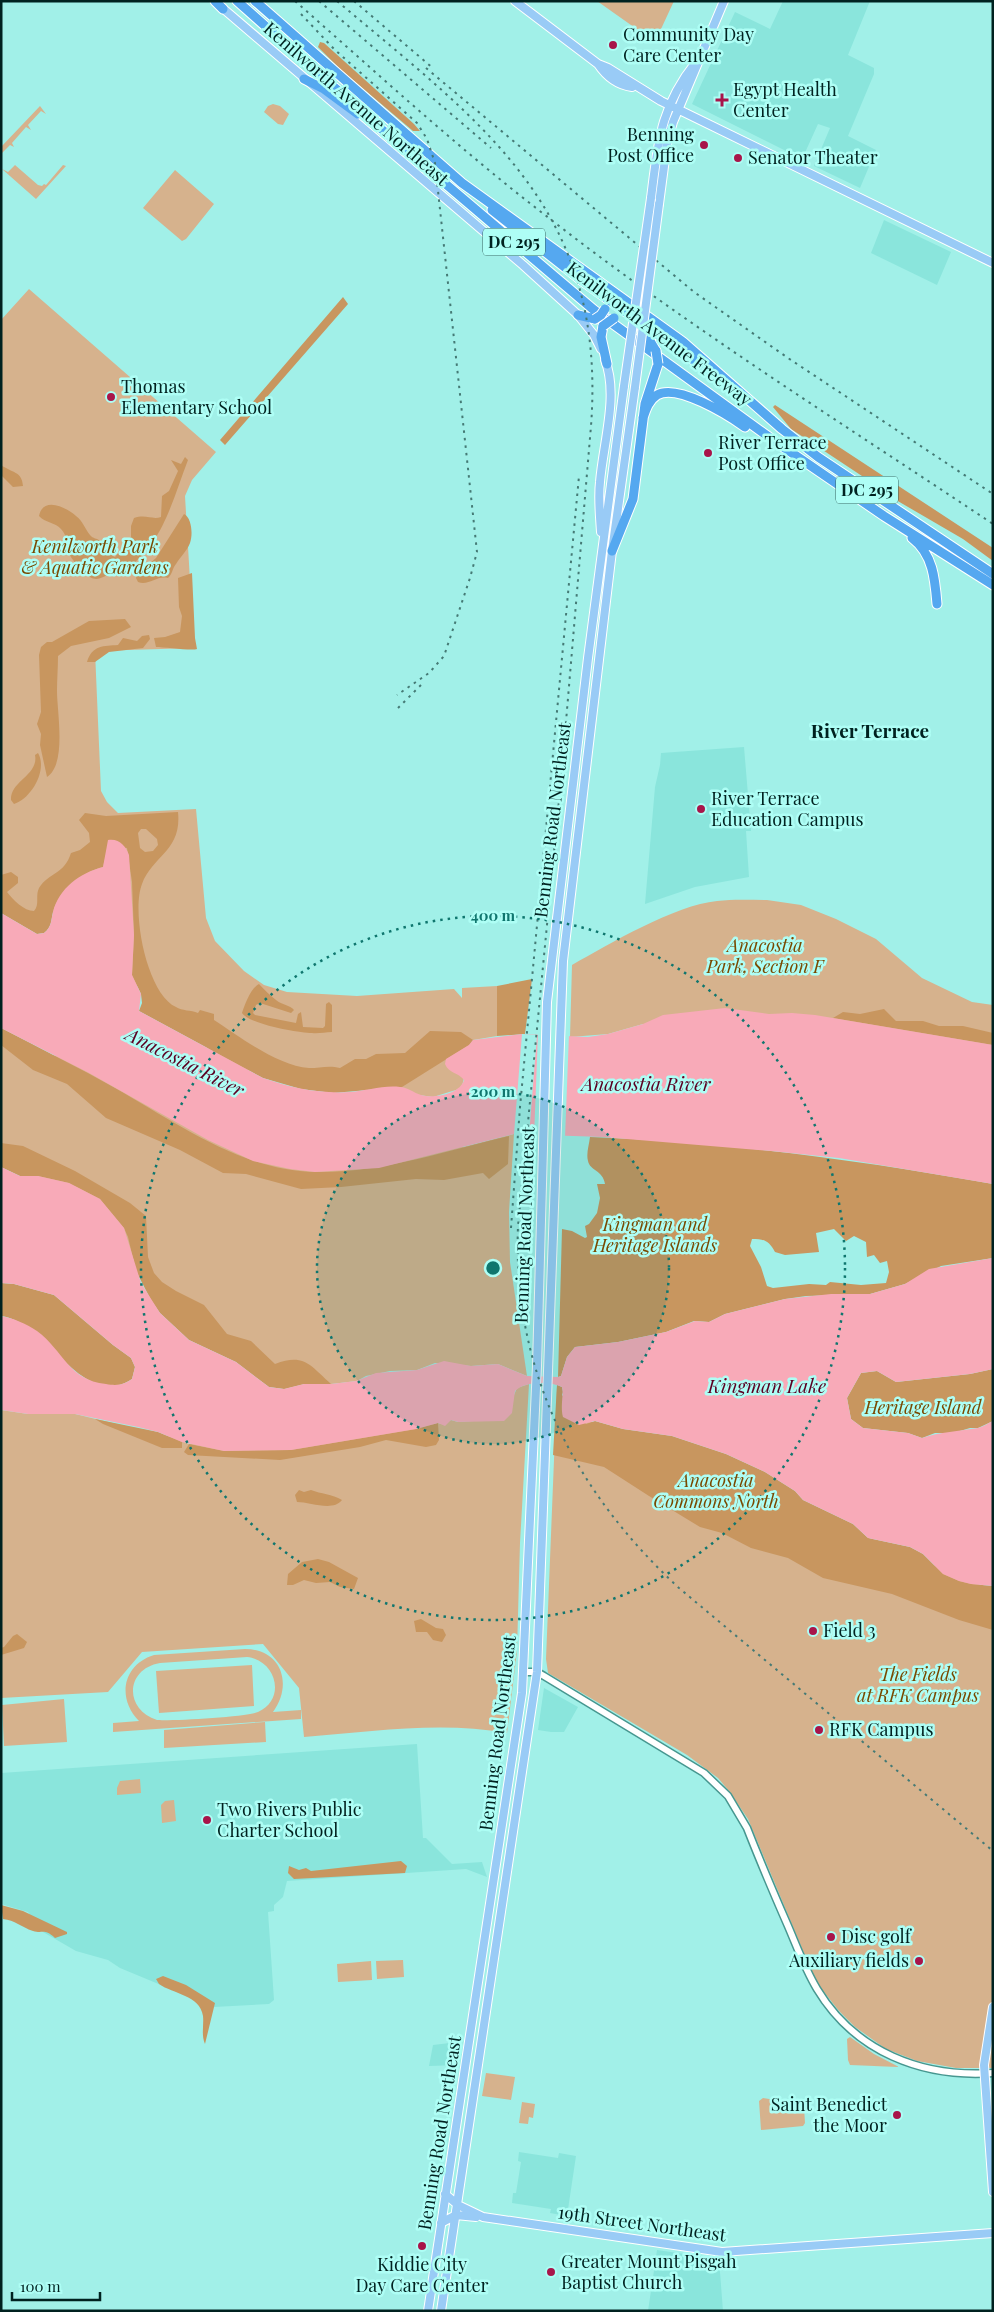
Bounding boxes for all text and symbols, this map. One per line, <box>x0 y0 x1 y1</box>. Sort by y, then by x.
street label: Kenilworth Avenue Northeast <box>259 16 455 191</box>
place label: Community Day Care Center <box>623 22 754 67</box>
marker: Community Day Care Center <box>607 39 619 51</box>
place label: Egypt Health Center <box>733 77 837 122</box>
marker: Egypt Health Center <box>715 93 729 107</box>
place label: Benning Post Office <box>607 122 694 167</box>
marker: Benning Post Office <box>698 139 710 151</box>
place label: Senator Theater <box>748 145 878 169</box>
marker: Senator Theater <box>732 152 744 164</box>
road number: DC 295 <box>483 228 545 256</box>
street label: Kenilworth Avenue Freeway <box>562 256 757 411</box>
place label: Thomas Elementary School <box>121 374 272 419</box>
marker: Thomas Elementary School <box>105 391 117 403</box>
place label: River Terrace Post Office <box>718 430 827 475</box>
marker: River Terrace Post Office <box>702 447 714 459</box>
road number: DC 295 <box>836 476 898 504</box>
park label: Kenilworth Park & Aquatic Gardens <box>21 534 169 579</box>
district label: River Terrace <box>811 717 929 743</box>
street label: Benning Road Northeast <box>528 720 576 919</box>
place label: River Terrace Education Campus <box>711 786 864 831</box>
marker: River Terrace Education Campus <box>695 803 707 815</box>
text: 400 m <box>471 905 516 925</box>
park label: Anacostia Park, Section F <box>706 933 825 978</box>
water label: Anacostia River <box>120 1019 250 1102</box>
water label: Anacostia River <box>579 1070 712 1096</box>
text: 200 m <box>471 1081 516 1101</box>
street label: Benning Road Northeast <box>509 1126 539 1324</box>
park label: Kingman and Heritage Islands <box>592 1212 717 1257</box>
centre of rings <box>484 1259 502 1277</box>
water label: Kingman Lake <box>707 1372 826 1398</box>
park label: Heritage Island <box>863 1395 983 1419</box>
park label: Anacostia Commons North <box>653 1468 779 1513</box>
place label: Field 3 <box>823 1618 876 1642</box>
marker: Field 3 <box>807 1625 819 1637</box>
street label: Benning Road Northeast <box>473 1633 521 1832</box>
park label: The Fields at RFK Campus <box>857 1662 979 1707</box>
place label: RFK Campus <box>829 1717 933 1741</box>
marker: RFK Campus <box>813 1724 825 1736</box>
place label: Two Rivers Public Charter School <box>217 1797 362 1842</box>
marker: Two Rivers Public Charter School <box>201 1814 213 1826</box>
place label: Disc golf <box>841 1924 913 1948</box>
marker: Disc golf <box>825 1931 837 1943</box>
place label: Auxiliary fields <box>788 1948 909 1972</box>
marker: Auxiliary fields <box>913 1955 925 1967</box>
street label: Benning Road Northeast <box>412 2033 466 2232</box>
place label: Saint Benedict the Moor <box>771 2092 888 2137</box>
marker: Saint Benedict the Moor <box>891 2109 903 2121</box>
street label: 19th Street Northeast <box>557 2199 728 2247</box>
marker: Kiddie City Day Care Center <box>416 2240 428 2252</box>
place label: Greater Mount Pisgah Baptist Church <box>561 2249 737 2294</box>
place label: Kiddie City Day Care Center <box>355 2252 489 2297</box>
marker: Greater Mount Pisgah Baptist Church <box>545 2266 557 2278</box>
scale bar <box>12 2270 100 2302</box>
text: 100 m <box>20 2276 61 2296</box>

